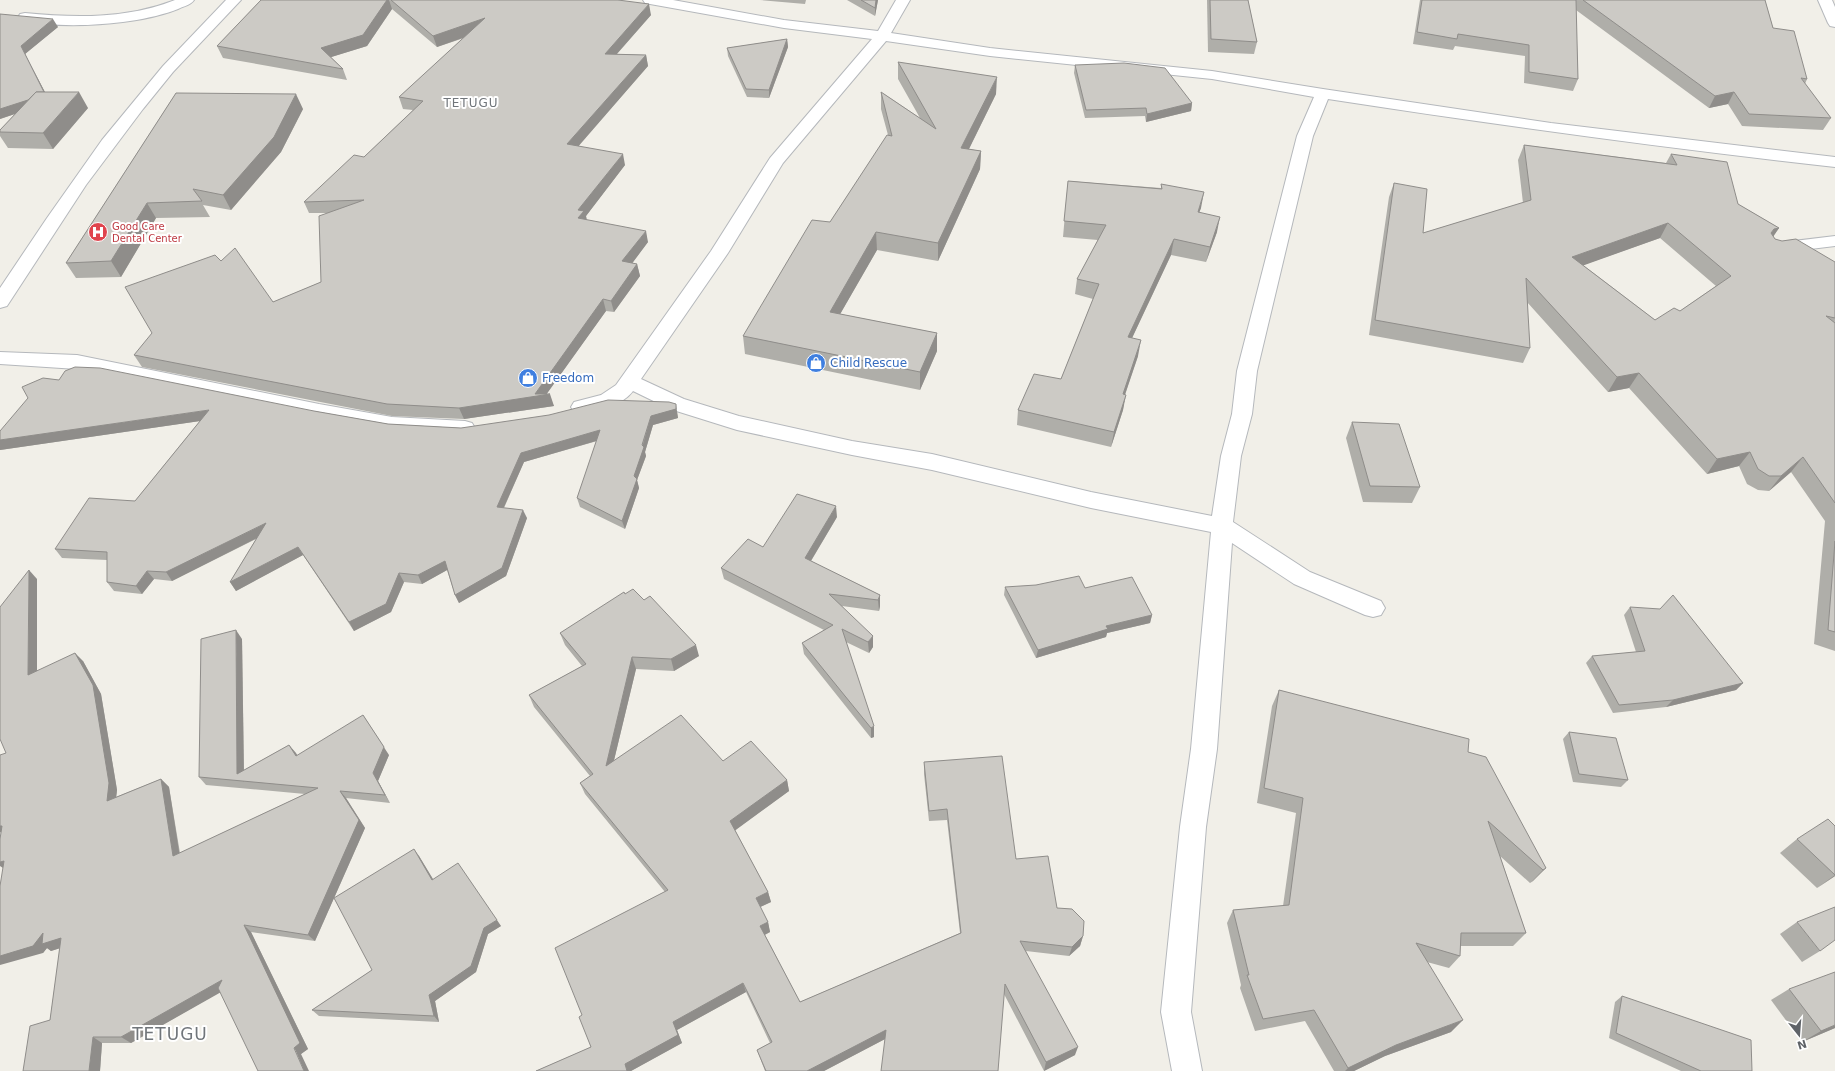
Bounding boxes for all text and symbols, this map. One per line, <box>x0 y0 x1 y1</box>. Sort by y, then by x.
district label: TETUGU <box>442 96 499 110</box>
hospital icon: Good Care Dental Center <box>87 221 109 243</box>
place label: Good Care Dental Center <box>112 221 183 244</box>
shop icon: Child Rescue <box>805 352 827 374</box>
place label: Child Rescue <box>830 356 907 370</box>
shop icon: Freedom <box>517 367 539 389</box>
place label: Freedom <box>542 371 594 385</box>
north arrow <box>1779 1015 1819 1055</box>
district label: TETUGU <box>131 1024 208 1044</box>
text: N <box>1795 1037 1808 1052</box>

